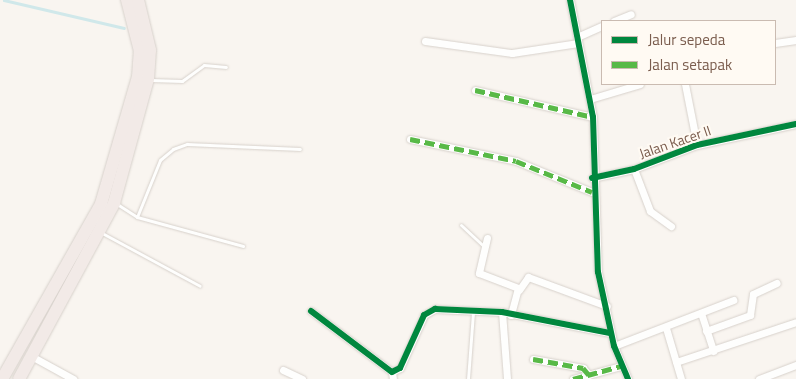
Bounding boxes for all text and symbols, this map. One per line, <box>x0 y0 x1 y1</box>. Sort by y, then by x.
legend <box>601 20 776 85</box>
text: Jalur sepeda <box>648 28 725 51</box>
text: Jalan setapak <box>648 53 732 76</box>
street label: Jalan Kacer II <box>637 122 713 162</box>

